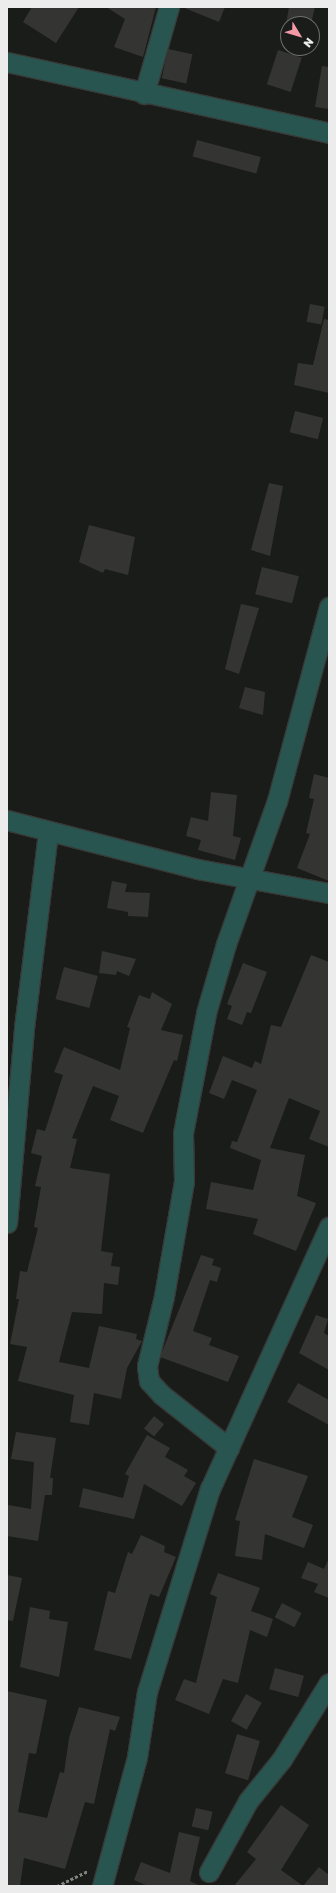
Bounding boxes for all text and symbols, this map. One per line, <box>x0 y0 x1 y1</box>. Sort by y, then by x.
north arrow <box>280 16 320 56</box>
text: N <box>301 36 317 50</box>

